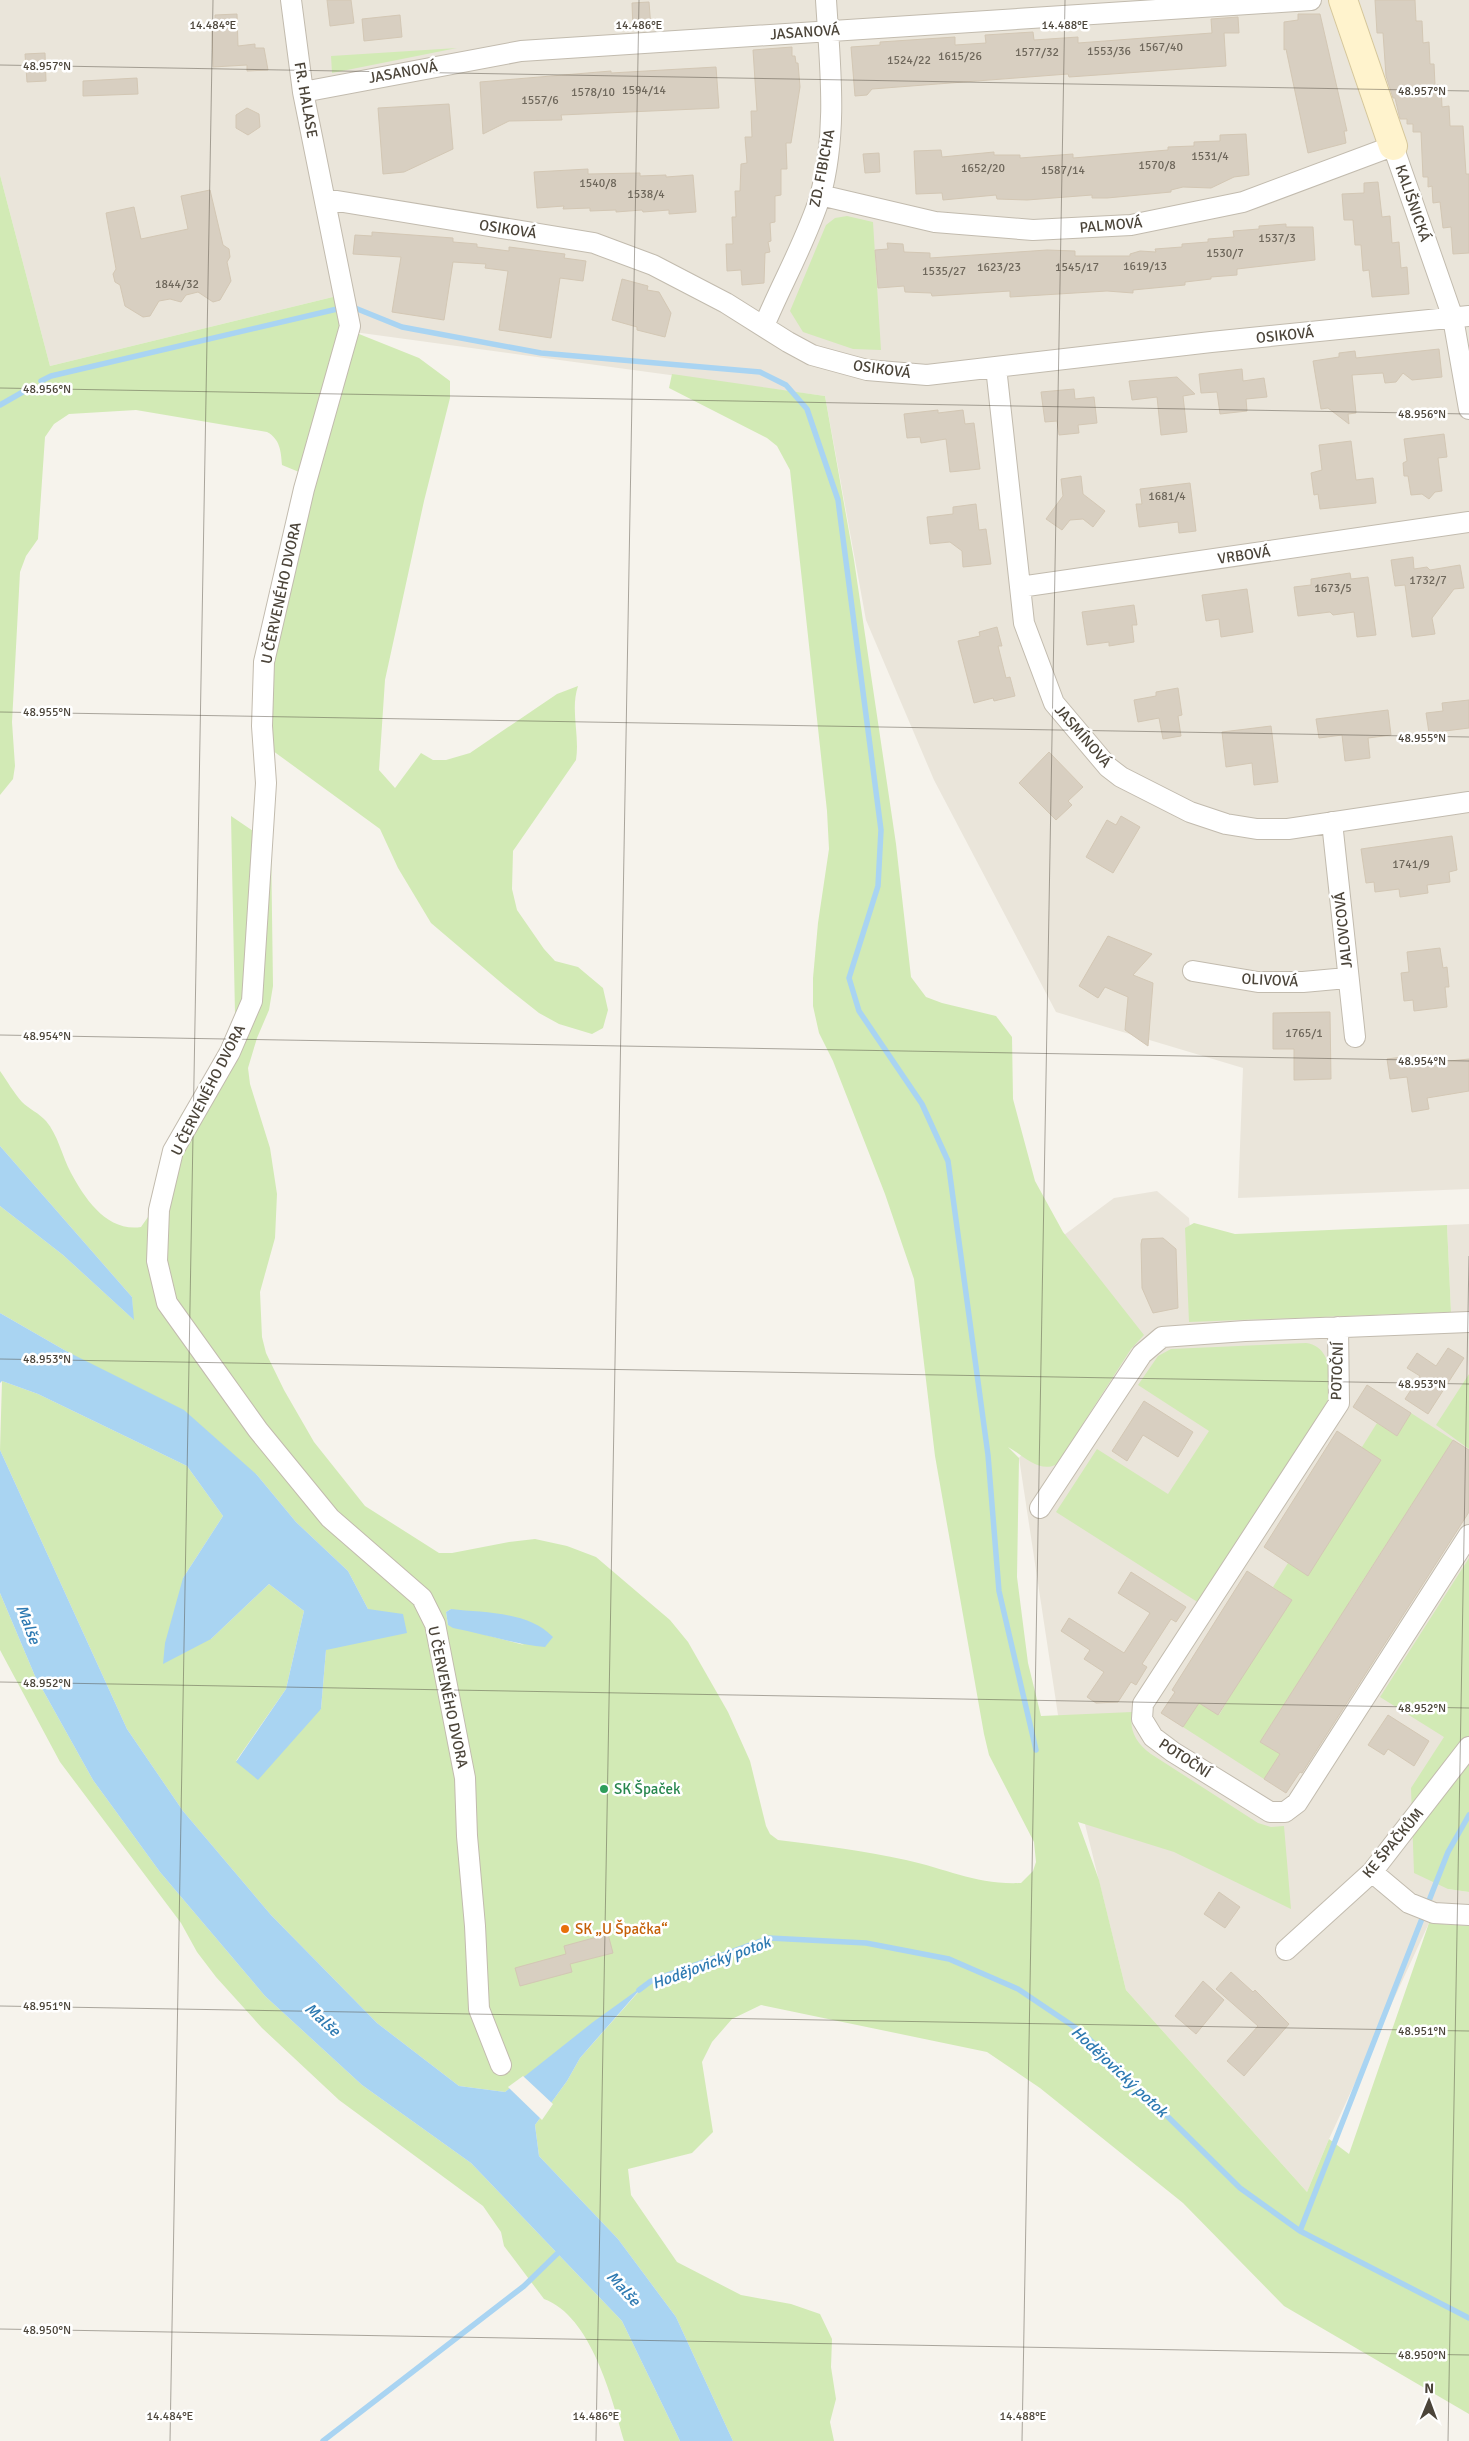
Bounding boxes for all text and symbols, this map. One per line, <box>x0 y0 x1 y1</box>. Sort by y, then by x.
text: 14.484°E <box>190 18 237 33</box>
text: 14.486°E <box>616 18 663 33</box>
text: 14.488°E <box>1042 18 1089 33</box>
street label: JASANOVÁ <box>769 20 841 43</box>
house number: 1567/40 <box>1139 40 1183 55</box>
house number: 1553/36 <box>1087 44 1131 59</box>
house number: 1577/32 <box>1015 45 1059 60</box>
house number: 1615/26 <box>938 49 982 64</box>
house number: 1524/22 <box>887 53 931 68</box>
street label: JASANOVÁ <box>367 56 439 87</box>
text: 48.957°N <box>23 59 71 74</box>
street label: FR. HALASE <box>290 60 322 140</box>
house number: 1594/14 <box>622 83 666 98</box>
text: 48.957°N <box>1398 84 1446 99</box>
house number: 1578/10 <box>571 85 615 100</box>
house number: 1557/6 <box>521 93 559 108</box>
street label: ZD. FIBICHA <box>806 127 838 209</box>
house number: 1531/4 <box>1191 149 1229 164</box>
house number: 1570/8 <box>1138 158 1176 173</box>
house number: 1652/20 <box>961 161 1005 176</box>
street label: KALIŠNICKÁ <box>1391 162 1436 244</box>
house number: 1587/14 <box>1041 163 1085 178</box>
house number: 1540/8 <box>579 176 617 191</box>
house number: 1538/4 <box>627 187 665 202</box>
street label: PALMOVÁ <box>1079 212 1143 237</box>
street label: OSIKOVÁ <box>478 215 538 242</box>
house number: 1537/3 <box>1258 231 1296 246</box>
house number: 1530/7 <box>1206 246 1244 261</box>
house number: 1619/13 <box>1123 259 1167 274</box>
house number: 1623/23 <box>977 260 1021 275</box>
house number: 1545/17 <box>1055 260 1099 275</box>
house number: 1535/27 <box>922 264 966 279</box>
house number: 1844/32 <box>155 277 199 292</box>
street label: OSIKOVÁ <box>1255 322 1315 347</box>
street label: OSIKOVÁ <box>852 355 912 382</box>
text: 48.956°N <box>23 382 71 397</box>
text: 48.956°N <box>1398 407 1446 422</box>
house number: 1681/4 <box>1148 489 1186 504</box>
street label: U ČERVENÉHO DVORA <box>256 520 305 666</box>
street label: VRBOVÁ <box>1216 541 1272 568</box>
house number: 1732/7 <box>1409 573 1447 588</box>
house number: 1673/5 <box>1314 581 1352 596</box>
street label: JASMÍNOVÁ <box>1051 700 1116 771</box>
text: 48.955°N <box>23 705 71 720</box>
text: 48.955°N <box>1398 731 1446 746</box>
house number: 1741/9 <box>1392 857 1430 872</box>
street label: JALOVCOVÁ <box>1329 891 1356 969</box>
street label: OLIVOVÁ <box>1241 969 1299 990</box>
street label: U ČERVENÉHO DVORA <box>166 1021 249 1159</box>
house number: 1765/1 <box>1285 1026 1323 1041</box>
text: 48.954°N <box>23 1029 71 1044</box>
text: 48.954°N <box>1398 1054 1446 1069</box>
street label: POTOČNÍ <box>1326 1341 1347 1401</box>
text: 48.953°N <box>23 1352 71 1367</box>
text: 48.953°N <box>1398 1377 1446 1392</box>
water label: Malše <box>11 1602 45 1648</box>
street label: U ČERVENÉHO DVORA <box>424 1624 473 1770</box>
text: 48.952°N <box>23 1676 71 1691</box>
text: 48.952°N <box>1398 1701 1446 1716</box>
street label: POTOČNÍ <box>1156 1734 1215 1782</box>
place label: SK Špaček <box>614 1779 681 1798</box>
marker: SK Špaček <box>598 1783 610 1795</box>
street label: KE ŠPAČKŮM <box>1358 1804 1427 1882</box>
place label: SK „U Špačka“ <box>575 1919 668 1938</box>
marker: SK „U Špačka“ <box>559 1923 571 1935</box>
water label: Hodějovický potok <box>649 1932 775 1994</box>
text: 48.951°N <box>23 1999 71 2014</box>
water label: Malše <box>300 1999 345 2041</box>
water label: Hodějovický potok <box>1067 2022 1173 2123</box>
text: 48.951°N <box>1398 2024 1446 2039</box>
water label: Malše <box>602 2267 645 2311</box>
text: 48.950°N <box>23 2323 71 2338</box>
text: 48.950°N <box>1398 2348 1446 2363</box>
north arrow <box>1404 2376 1454 2426</box>
text: N <box>1424 2380 1434 2397</box>
text: 14.484°E <box>147 2409 194 2424</box>
text: 14.486°E <box>573 2409 620 2424</box>
text: 14.488°E <box>1000 2409 1047 2424</box>

